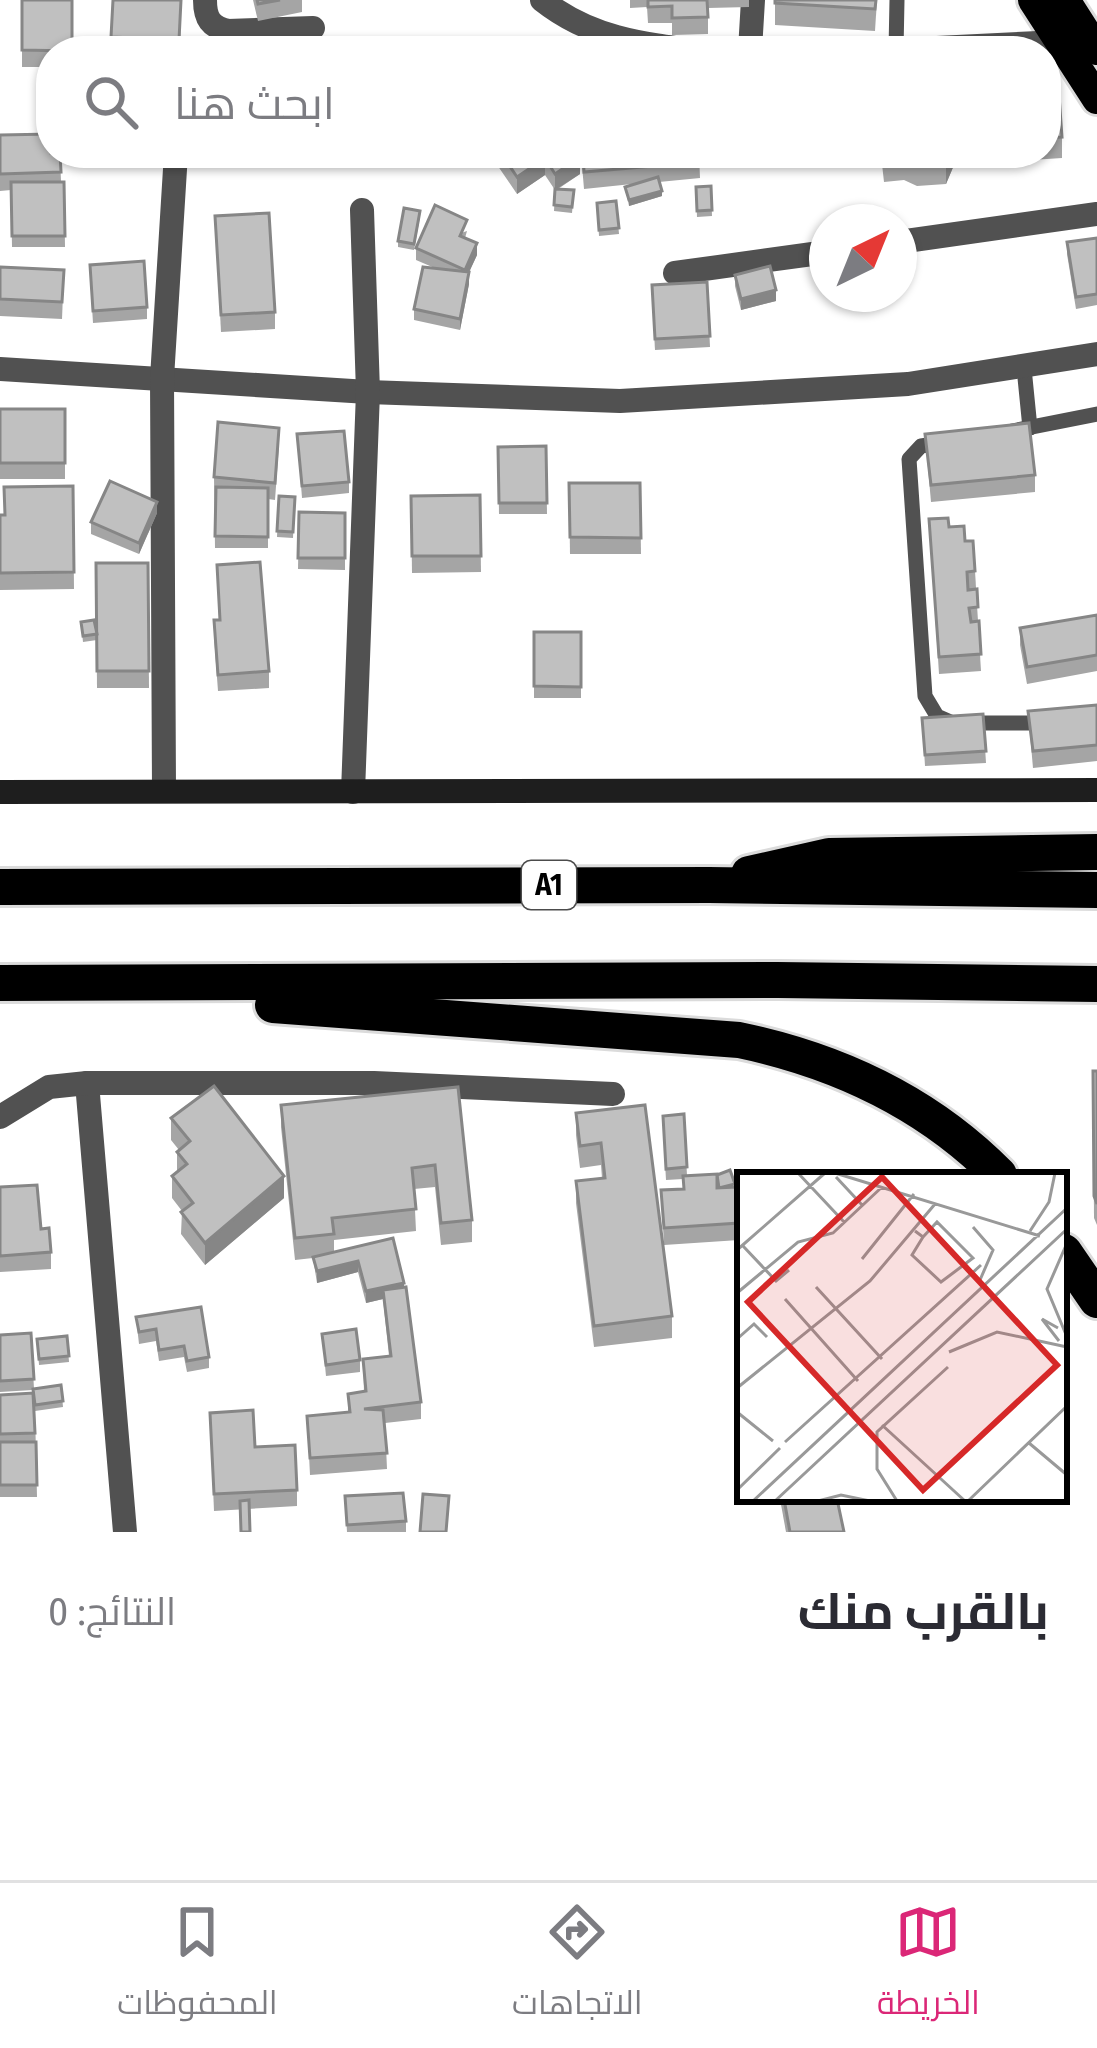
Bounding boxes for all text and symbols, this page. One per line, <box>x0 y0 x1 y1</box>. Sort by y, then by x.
search box <box>36 36 1061 168</box>
icon: search <box>78 69 144 135</box>
text: ابحث هنا <box>174 77 335 131</box>
north arrow <box>809 204 917 312</box>
road number: A1 <box>522 861 576 909</box>
inset map <box>737 1172 1067 1502</box>
text: بالقرب منك <box>798 1581 1049 1643</box>
text: النتائج: 0 <box>48 1589 176 1635</box>
tab: المحفوظات <box>117 1899 278 2033</box>
tab: الاتجاهات <box>512 1899 643 2033</box>
tab: الخريطة <box>877 1899 980 2033</box>

